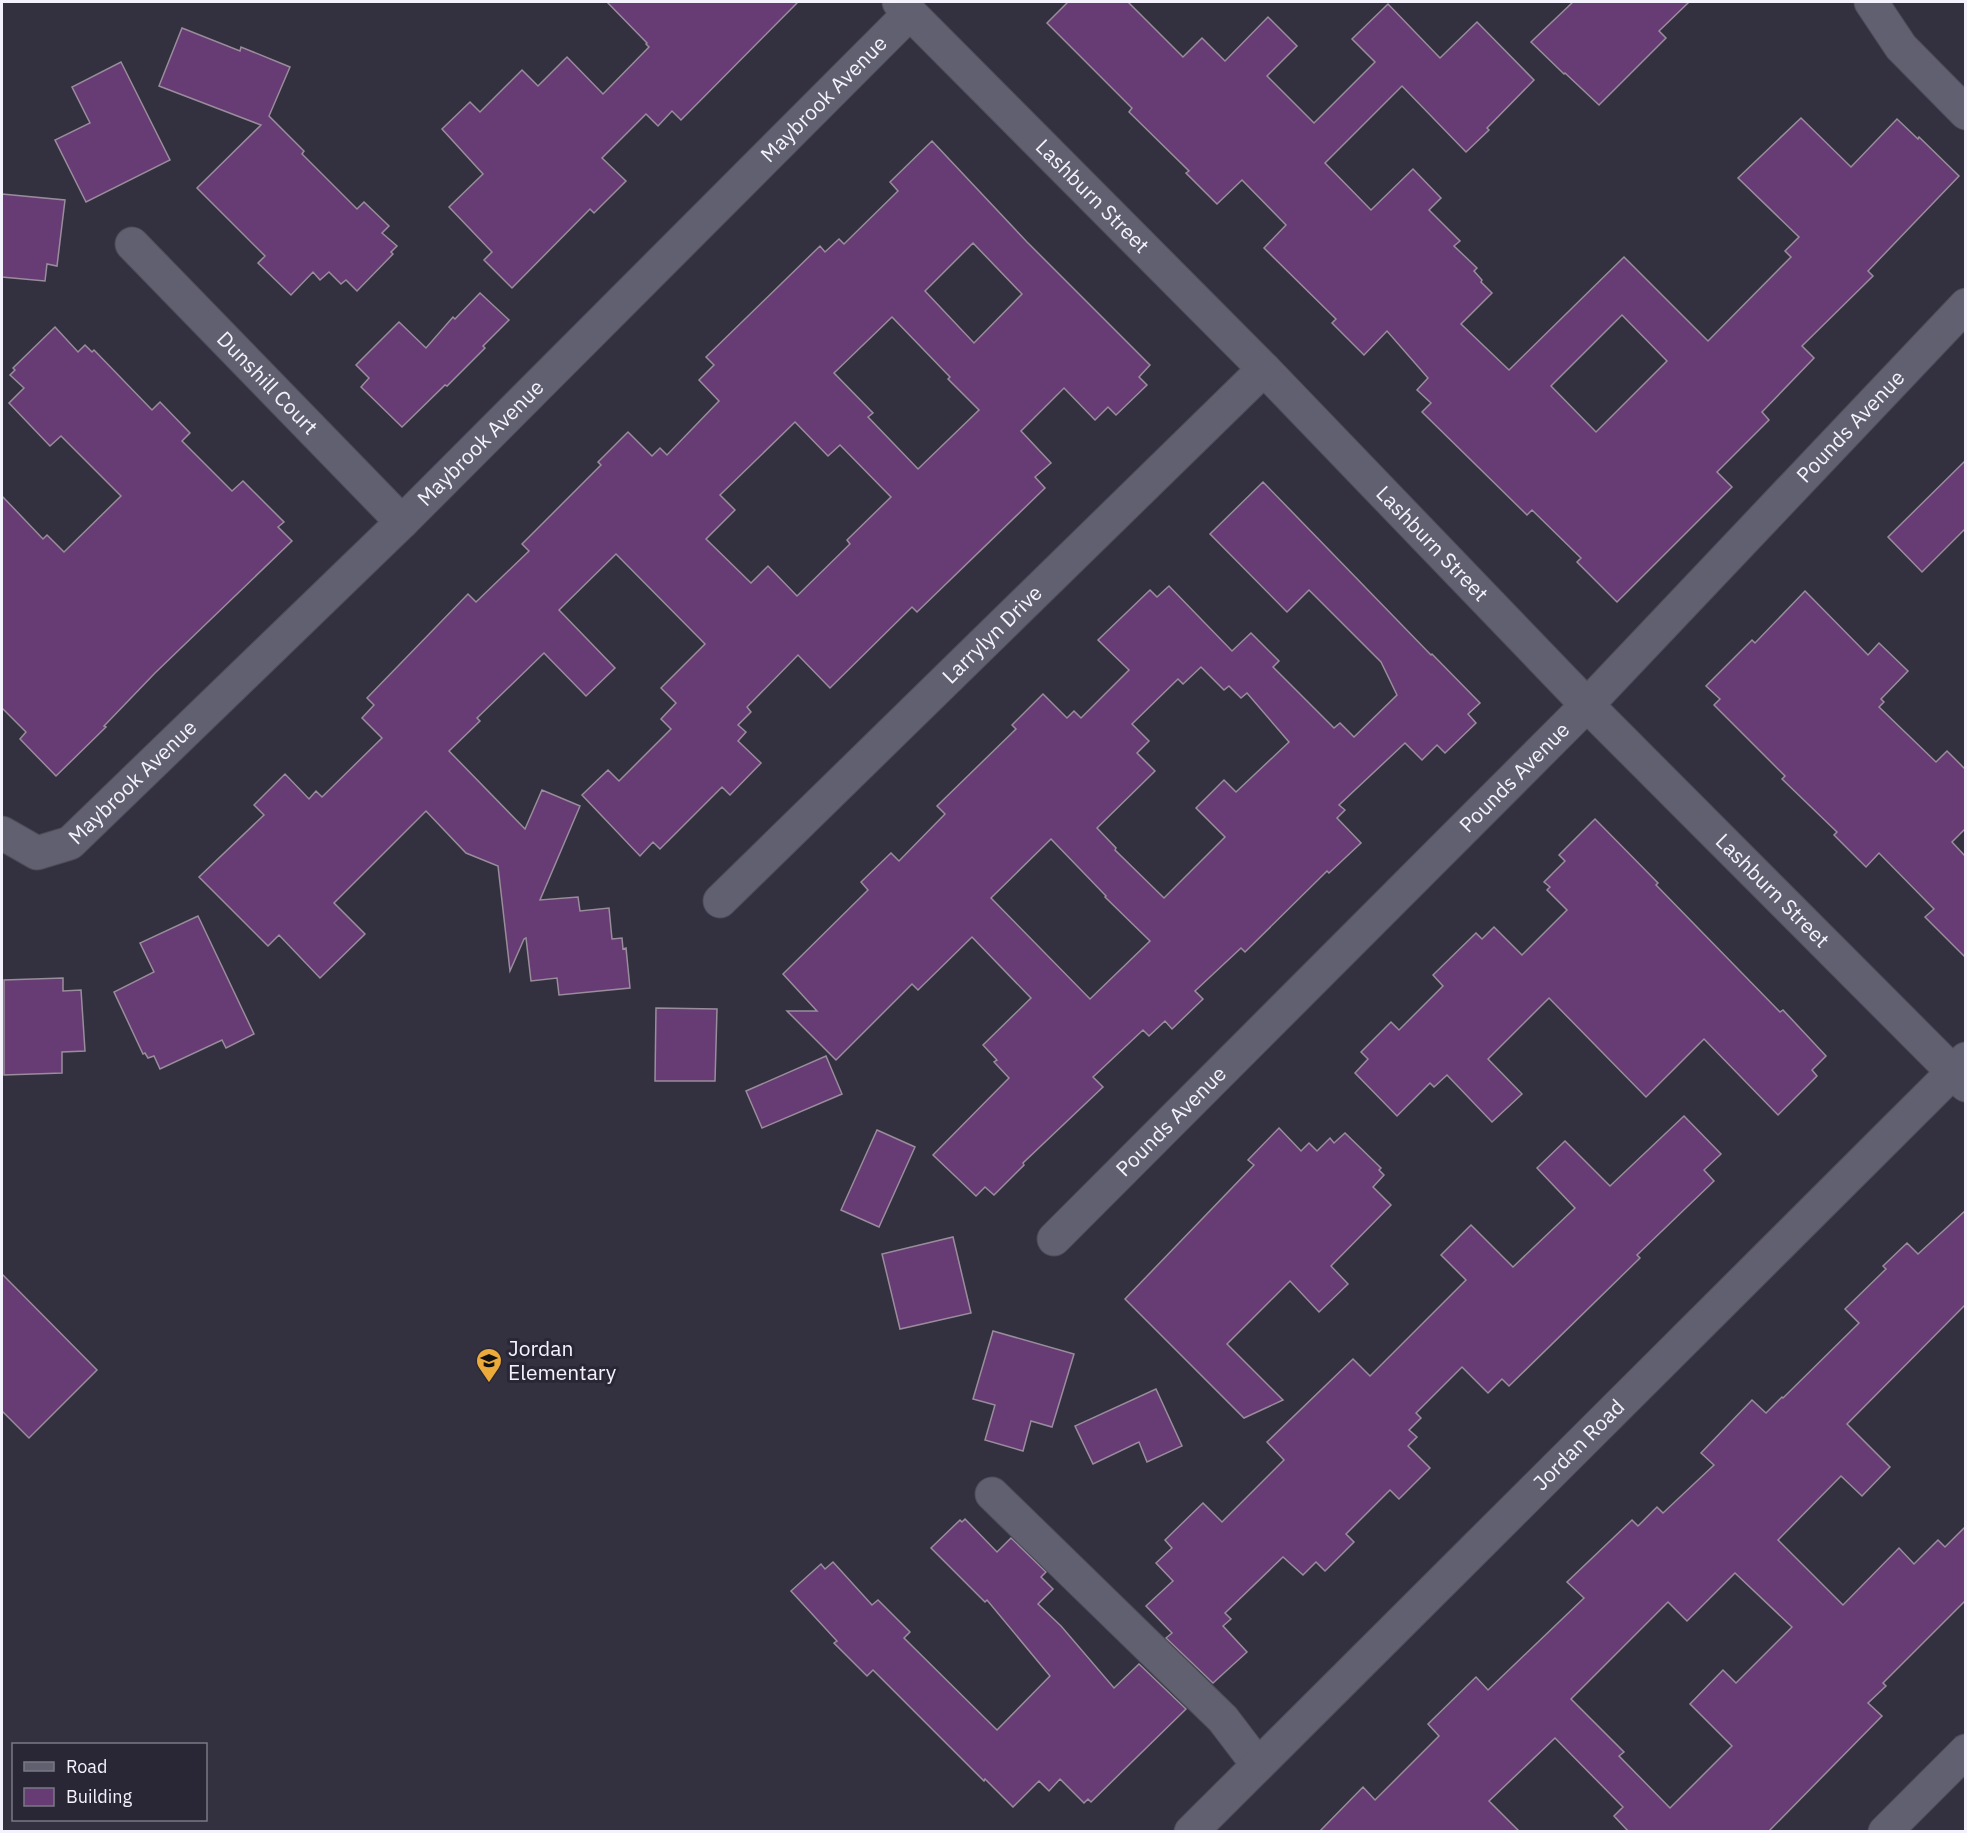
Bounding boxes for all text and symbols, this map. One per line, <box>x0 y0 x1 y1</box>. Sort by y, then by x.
street label: Maybrook Avenue <box>754 29 893 168</box>
street label: Lashburn Street <box>1030 132 1156 259</box>
street label: Dunshill Court <box>211 325 324 440</box>
street label: Pounds Avenue <box>1790 363 1910 488</box>
street label: Maybrook Avenue <box>411 373 549 512</box>
street label: Lashburn Street <box>1371 479 1495 607</box>
street label: Larrylyn Drive <box>936 579 1048 689</box>
street label: Maybrook Avenue <box>62 713 202 850</box>
street label: Pounds Avenue <box>1453 715 1575 838</box>
street label: Lashburn Street <box>1710 827 1836 953</box>
street label: Pounds Avenue <box>1109 1059 1232 1182</box>
place label: Jordan Elementary <box>508 1334 617 1386</box>
school or university icon: Jordan Elementary <box>474 1346 504 1384</box>
street label: Jordan Road <box>1526 1392 1630 1496</box>
legend <box>12 1743 207 1821</box>
text: Road <box>66 1755 107 1778</box>
text: Building <box>66 1785 133 1808</box>

